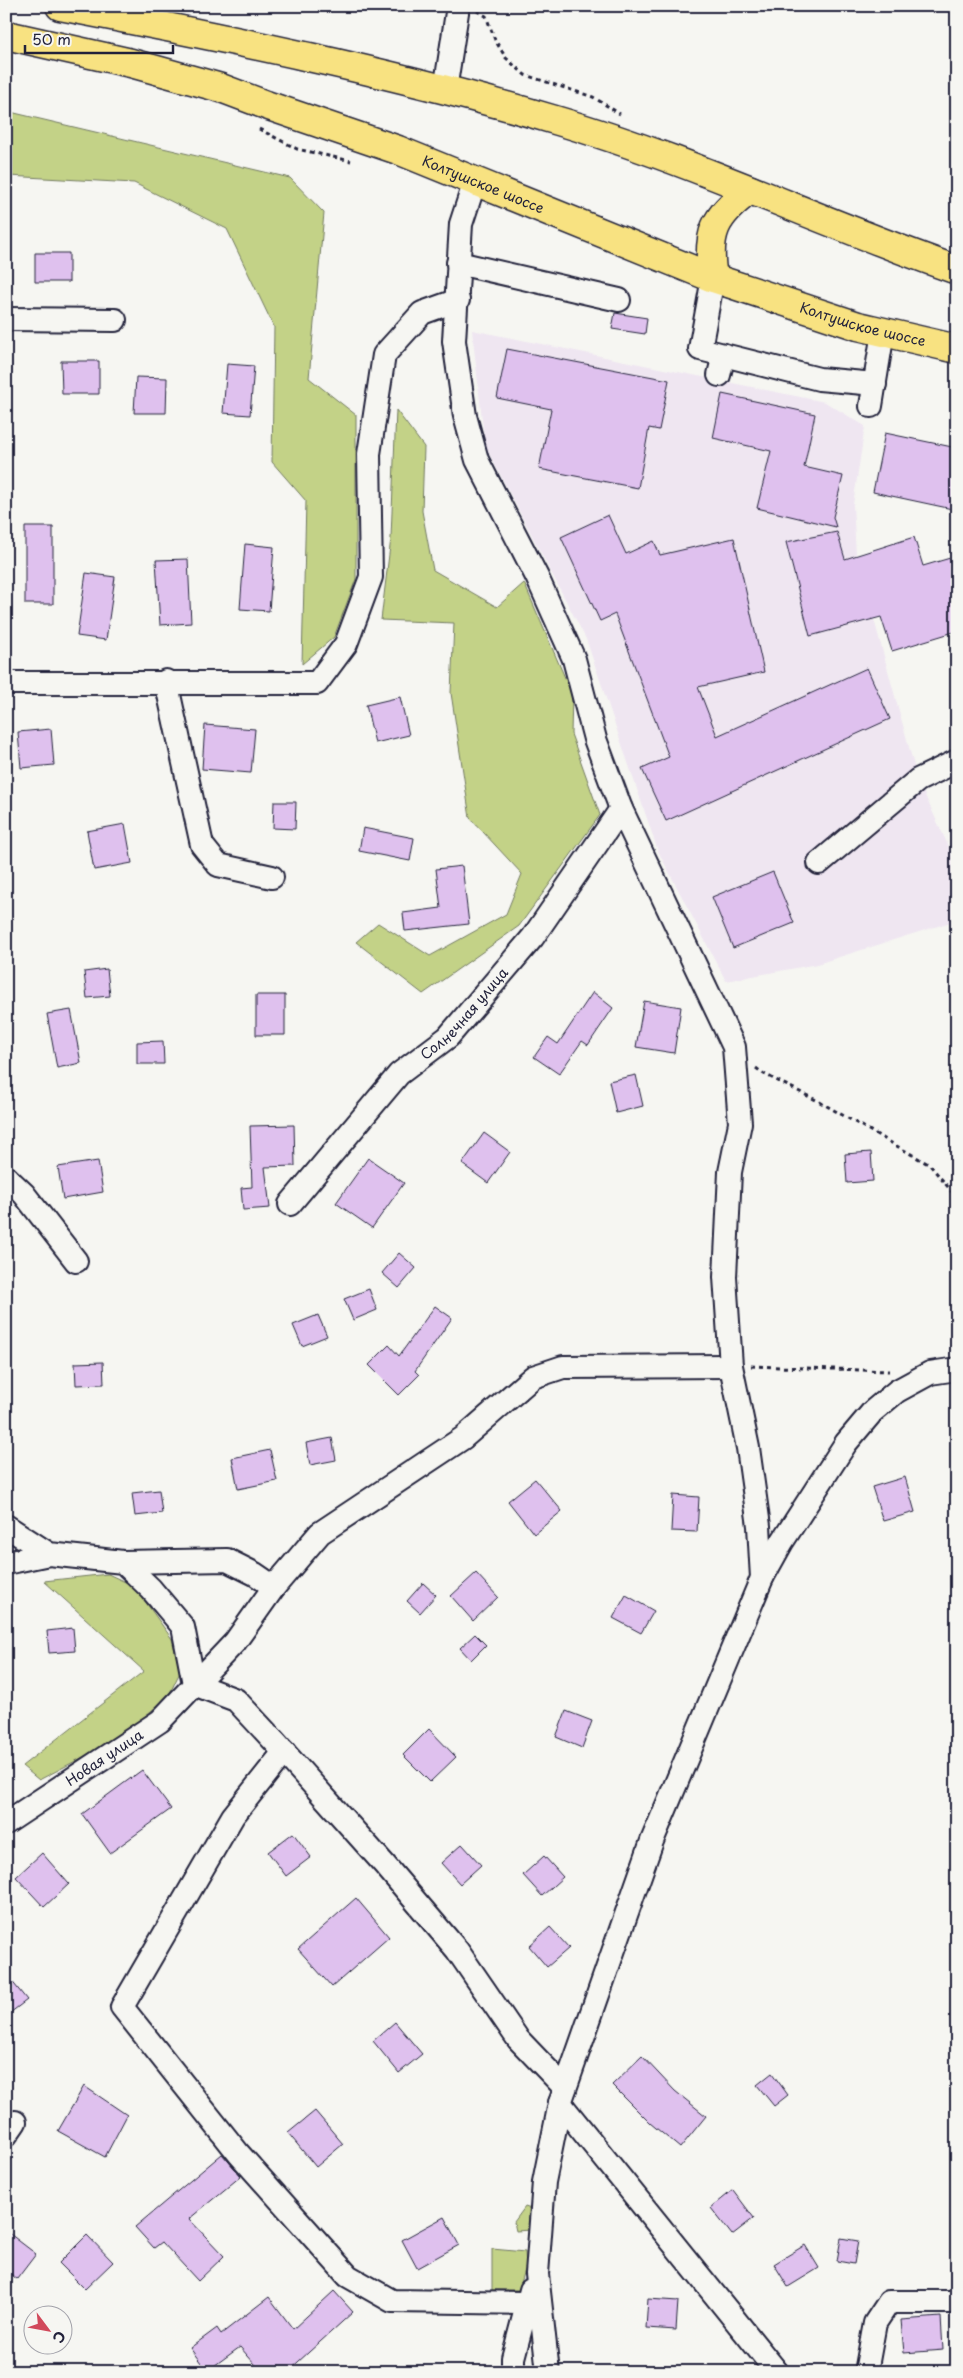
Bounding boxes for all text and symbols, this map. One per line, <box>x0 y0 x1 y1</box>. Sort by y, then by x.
scale bar <box>25 22 172 54</box>
text: 50 m <box>32 27 71 50</box>
street label: Колтушское шоссе <box>419 150 547 218</box>
street label: Колтушское шоссе <box>797 296 928 351</box>
street label: Солнечная улица <box>416 962 513 1064</box>
street label: Новая улица <box>61 1724 147 1791</box>
north arrow <box>22 2306 72 2356</box>
text: С <box>48 2327 71 2347</box>

